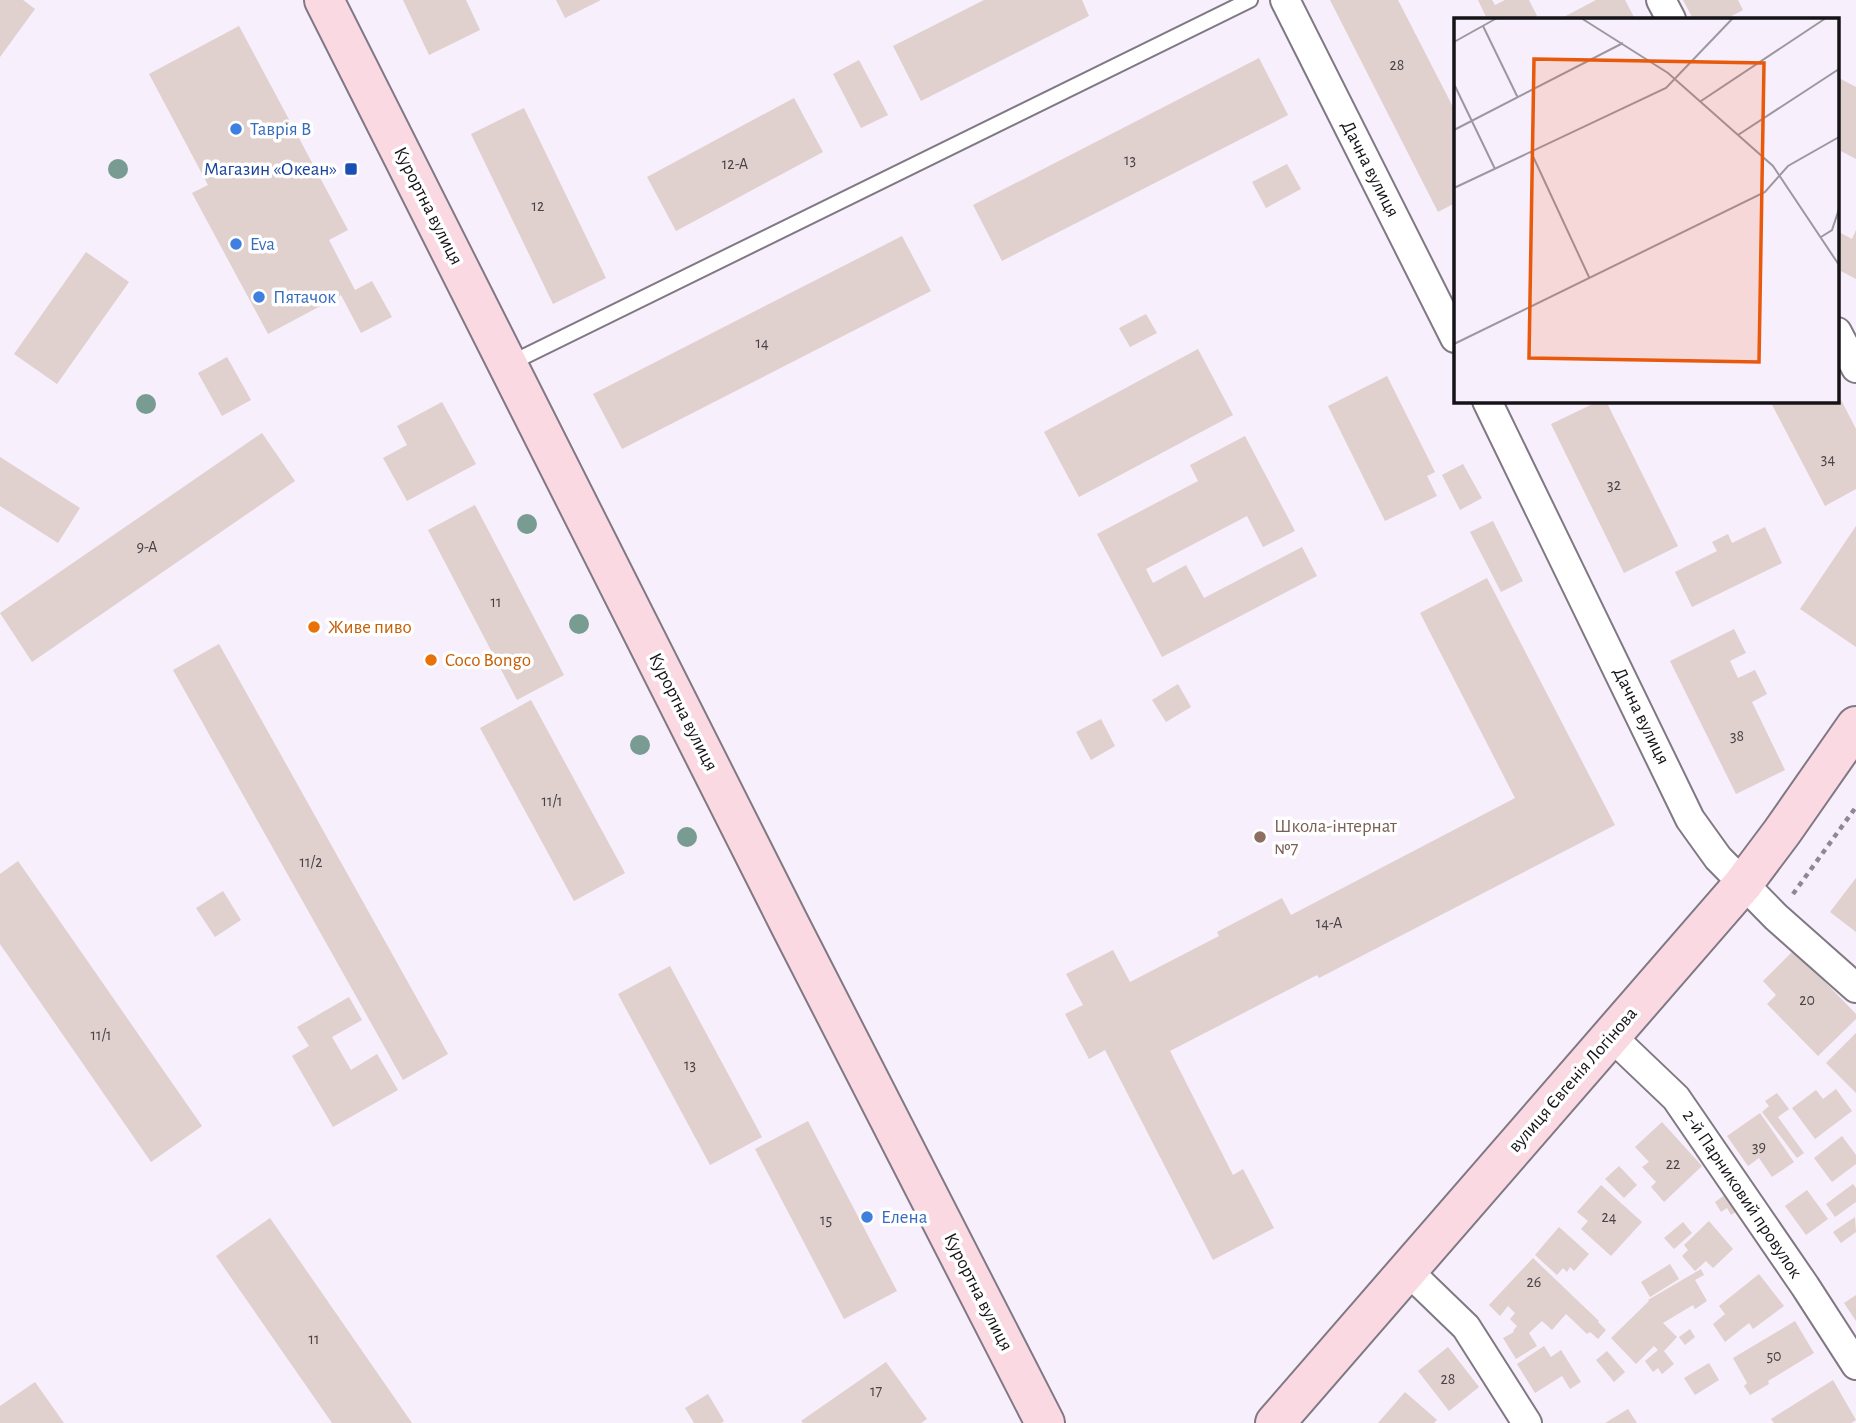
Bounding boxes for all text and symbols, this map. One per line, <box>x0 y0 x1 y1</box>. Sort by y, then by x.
inset map <box>1454 18 1839 402</box>
house number: 28 <box>1390 57 1404 73</box>
street label: Дачна вулиця <box>1338 118 1402 220</box>
place label: Таврія В <box>250 120 312 139</box>
marker: Таврія В <box>228 121 244 137</box>
street label: Курортна вулиця <box>390 144 466 268</box>
house number: 13 <box>1124 152 1136 168</box>
house number: 12-А <box>722 156 749 172</box>
place label: Магазин «Океан» <box>204 160 337 179</box>
marker: Магазин «Океан» <box>343 161 359 177</box>
house number: 12 <box>532 198 544 214</box>
place label: Eva <box>250 235 275 254</box>
marker: Eva <box>228 236 244 252</box>
place label: Пятачок <box>273 288 336 307</box>
marker: Пятачок <box>251 289 267 305</box>
house number: 14 <box>755 335 769 351</box>
house number: 34 <box>1821 451 1835 467</box>
house number: 32 <box>1607 477 1621 493</box>
house number: 9-А <box>136 539 158 555</box>
house number: 11 <box>490 594 502 610</box>
place label: Живе пиво <box>328 618 412 637</box>
marker: Живе пиво <box>306 619 322 635</box>
street label: Курортна вулиця <box>645 650 721 774</box>
place label: Coco Bongo <box>445 651 531 670</box>
marker: Coco Bongo <box>423 652 439 668</box>
street label: Дачна вулиця <box>1609 664 1673 768</box>
house number: 38 <box>1730 728 1744 744</box>
house number: 11/1 <box>541 793 563 809</box>
place label: Школа-інтернат №7 <box>1274 817 1397 858</box>
marker: Школа-інтернат №7 <box>1252 829 1268 845</box>
house number: 11/2 <box>300 854 322 870</box>
house number: 14-А <box>1316 915 1343 931</box>
house number: 20 <box>1799 992 1815 1008</box>
street label: вулиця Євгенія Логінова <box>1505 1004 1641 1156</box>
house number: 11/1 <box>90 1027 112 1043</box>
house number: 13 <box>684 1057 696 1073</box>
street label: 2-й Парниковий провулок <box>1679 1106 1806 1282</box>
house number: 39 <box>1752 1139 1766 1155</box>
house number: 22 <box>1666 1156 1680 1172</box>
place label: Елена <box>881 1208 928 1227</box>
marker: Елена <box>859 1209 875 1225</box>
house number: 24 <box>1602 1209 1617 1225</box>
house number: 15 <box>820 1212 832 1228</box>
street label: Курортна вулиця <box>940 1230 1016 1354</box>
house number: 26 <box>1527 1274 1541 1290</box>
house number: 11 <box>308 1331 320 1347</box>
house number: 50 <box>1766 1348 1782 1364</box>
house number: 28 <box>1441 1371 1455 1387</box>
house number: 17 <box>870 1383 882 1399</box>

